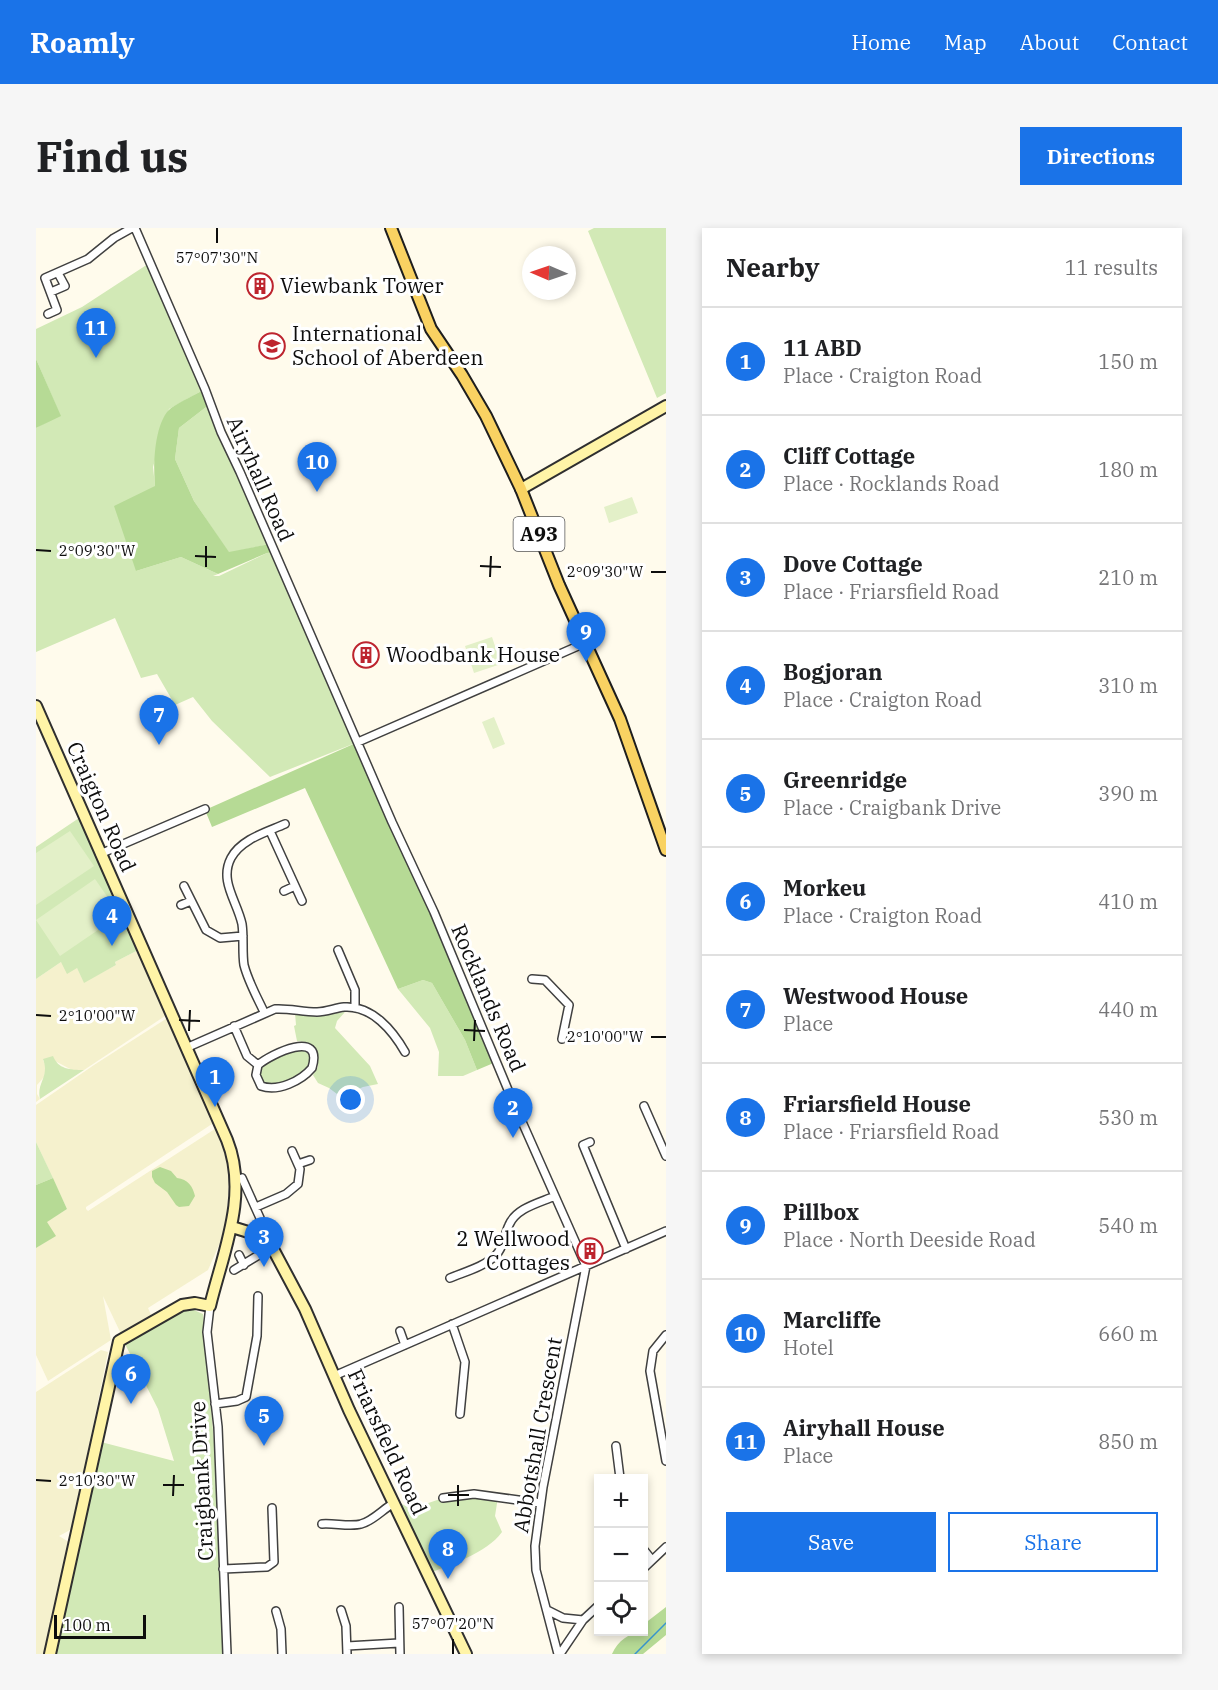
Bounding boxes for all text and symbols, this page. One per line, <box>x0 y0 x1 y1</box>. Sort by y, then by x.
text: Roamly <box>30 24 135 61</box>
text: Home <box>851 28 911 56</box>
text: Map <box>944 28 987 56</box>
text: About <box>1020 28 1079 56</box>
text: Contact <box>1112 28 1188 56</box>
button: Directions <box>1020 127 1182 185</box>
text: Find us <box>36 129 188 184</box>
north arrow <box>522 246 576 300</box>
text: 57°07'30"N <box>176 248 258 267</box>
text: Nearby <box>726 250 820 284</box>
text: 11 results <box>1065 254 1158 281</box>
building icon: Viewbank Tower <box>245 271 275 301</box>
place label: Viewbank Tower <box>280 271 444 299</box>
pin: 11 <box>76 308 116 358</box>
place label: International School of Aberdeen <box>292 319 484 371</box>
school or university icon: International School of Aberdeen <box>257 331 287 361</box>
text: 11 ABD <box>783 333 862 362</box>
text: 1 <box>740 348 752 375</box>
text: 150 m <box>1098 348 1158 375</box>
text: Place · Craigton Road <box>783 362 982 389</box>
street label: Airyhall Road <box>221 412 301 546</box>
text: Cliff Cottage <box>783 441 915 470</box>
pin: 10 <box>298 442 336 492</box>
text: 2 <box>740 456 752 483</box>
text: 180 m <box>1098 456 1158 483</box>
text: Place · Rocklands Road <box>783 470 1000 497</box>
road number: A93 <box>514 517 564 551</box>
text: 2°09'30"W <box>59 541 136 560</box>
text: Dove Cottage <box>783 549 923 578</box>
text: 2°09'30"W <box>567 562 644 581</box>
text: 3 <box>740 564 752 591</box>
text: 210 m <box>1098 564 1158 591</box>
text: Place · Friarsfield Road <box>783 578 1000 605</box>
pin: 9 <box>566 612 606 662</box>
building icon: Woodbank House <box>351 640 381 670</box>
place label: Woodbank House <box>386 640 560 668</box>
text: Bogjoran <box>783 657 883 686</box>
text: 4 <box>740 672 752 699</box>
text: 310 m <box>1098 672 1158 699</box>
text: Place · Craigton Road <box>783 686 982 713</box>
pin: 7 <box>140 696 178 745</box>
street label: Craigton Road <box>61 737 143 876</box>
text: Greenridge <box>783 765 907 794</box>
text: 5 <box>740 780 752 807</box>
text: 390 m <box>1098 780 1158 807</box>
text: Place · Craigbank Drive <box>783 794 1001 821</box>
text: Morkeu <box>783 873 866 902</box>
text: 6 <box>740 888 752 915</box>
text: 410 m <box>1098 888 1158 915</box>
pin: 4 <box>92 896 132 946</box>
text: Place · Craigton Road <box>783 902 982 929</box>
street label: Rocklands Road <box>445 919 533 1076</box>
text: Westwood House <box>783 981 968 1010</box>
text: 7 <box>740 996 752 1023</box>
text: 440 m <box>1098 996 1158 1023</box>
text: 2°10'00"W <box>59 1006 136 1025</box>
text: Place <box>783 1010 833 1037</box>
text: 2°10'00"W <box>567 1027 644 1046</box>
pin: 1 <box>196 1058 234 1107</box>
your location <box>336 1085 365 1114</box>
pin: 2 <box>494 1088 532 1138</box>
text: Friarsfield House <box>783 1089 971 1118</box>
text: 8 <box>740 1104 752 1131</box>
text: 530 m <box>1098 1104 1158 1131</box>
text: Place · Friarsfield Road <box>783 1118 1000 1145</box>
text: Pillbox <box>783 1197 859 1226</box>
text: 9 <box>740 1212 752 1239</box>
text: 540 m <box>1098 1212 1158 1239</box>
pin: 3 <box>244 1218 284 1267</box>
place label: 2 Wellwood Cottages <box>456 1224 570 1276</box>
text: Place · North Deeside Road <box>783 1226 1036 1253</box>
building icon: 2 Wellwood Cottages <box>575 1236 605 1266</box>
text: Marcliffe <box>783 1305 881 1334</box>
text: 10 <box>734 1320 758 1347</box>
text: 660 m <box>1098 1320 1158 1347</box>
text: Hotel <box>783 1334 834 1361</box>
street label: Abbotshall Crescent <box>506 1335 568 1535</box>
pin: 6 <box>112 1354 151 1404</box>
street label: Friarsfield Road <box>342 1364 434 1519</box>
pin: 5 <box>244 1396 284 1446</box>
street label: Craigbank Drive <box>183 1400 219 1562</box>
text: Airyhall House <box>783 1413 945 1442</box>
text: 11 <box>734 1428 758 1455</box>
text: 850 m <box>1098 1428 1158 1455</box>
text: Place <box>783 1442 833 1469</box>
text: 2°10'30"W <box>59 1471 136 1490</box>
map controls <box>594 1474 648 1636</box>
button: + <box>594 1474 648 1528</box>
button: Save <box>726 1512 936 1572</box>
button: Share <box>948 1512 1158 1572</box>
button: − <box>594 1528 648 1582</box>
pin: 8 <box>428 1530 468 1579</box>
button: locate <box>594 1582 648 1636</box>
scale bar <box>54 1612 146 1640</box>
text: 57°07'20"N <box>412 1614 494 1633</box>
text: 100 m <box>63 1615 111 1635</box>

